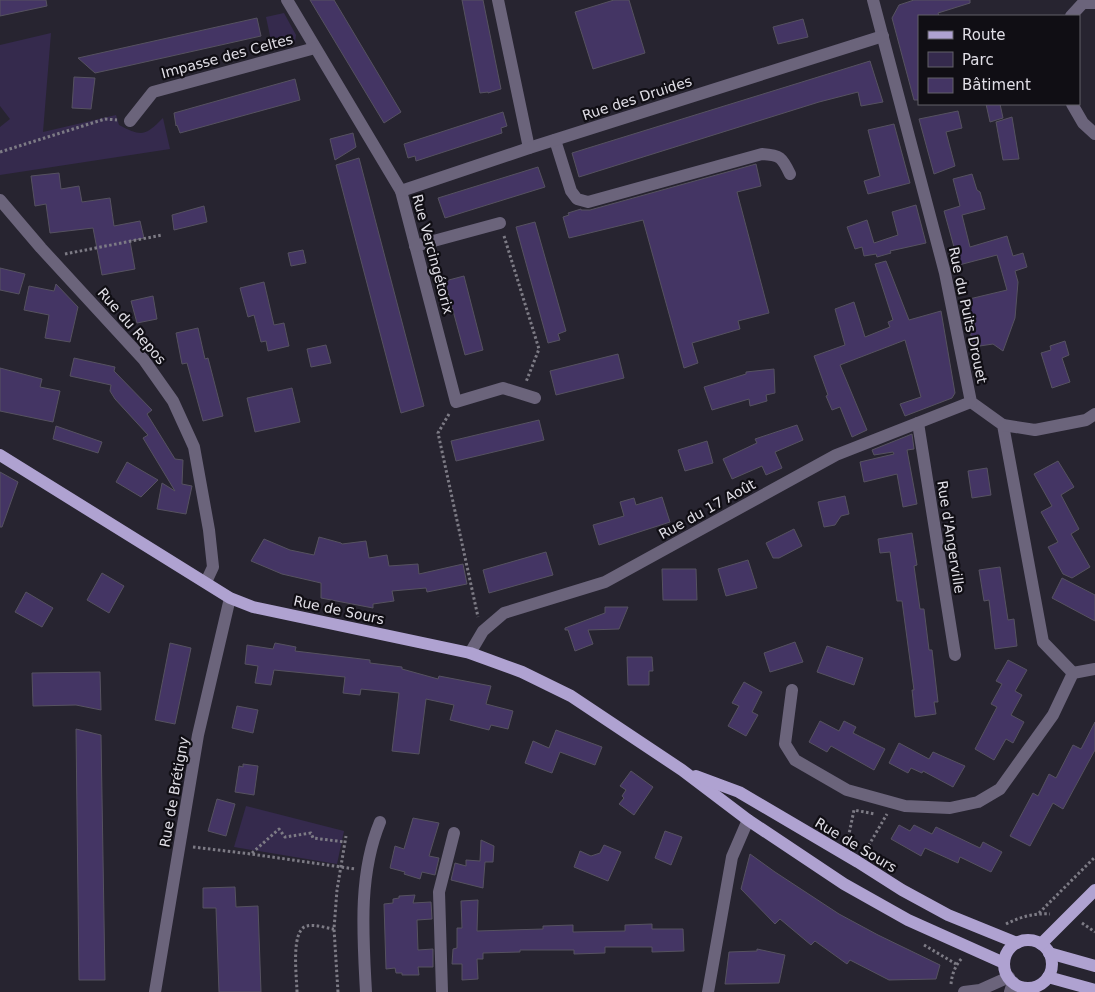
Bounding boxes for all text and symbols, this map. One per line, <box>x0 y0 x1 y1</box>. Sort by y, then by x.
legend <box>918 15 1080 105</box>
text: Route <box>962 26 1006 44</box>
street label: Impasse des Celtes <box>159 31 295 81</box>
text: Parc <box>962 51 994 69</box>
street label: Rue des Druides <box>580 73 694 123</box>
text: Bâtiment <box>962 76 1031 94</box>
street label: Rue Vercingétorix <box>409 192 457 316</box>
street label: Rue du Puits Drouet <box>946 245 990 385</box>
street label: Rue du Repos <box>95 285 169 367</box>
street label: Rue du 17 Août <box>656 476 758 542</box>
street label: Rue d'Angerville <box>934 479 968 595</box>
street label: Rue de Sours <box>292 593 386 627</box>
street label: Rue de Brétigny <box>156 735 192 849</box>
street label: Rue de Sours <box>812 814 900 876</box>

